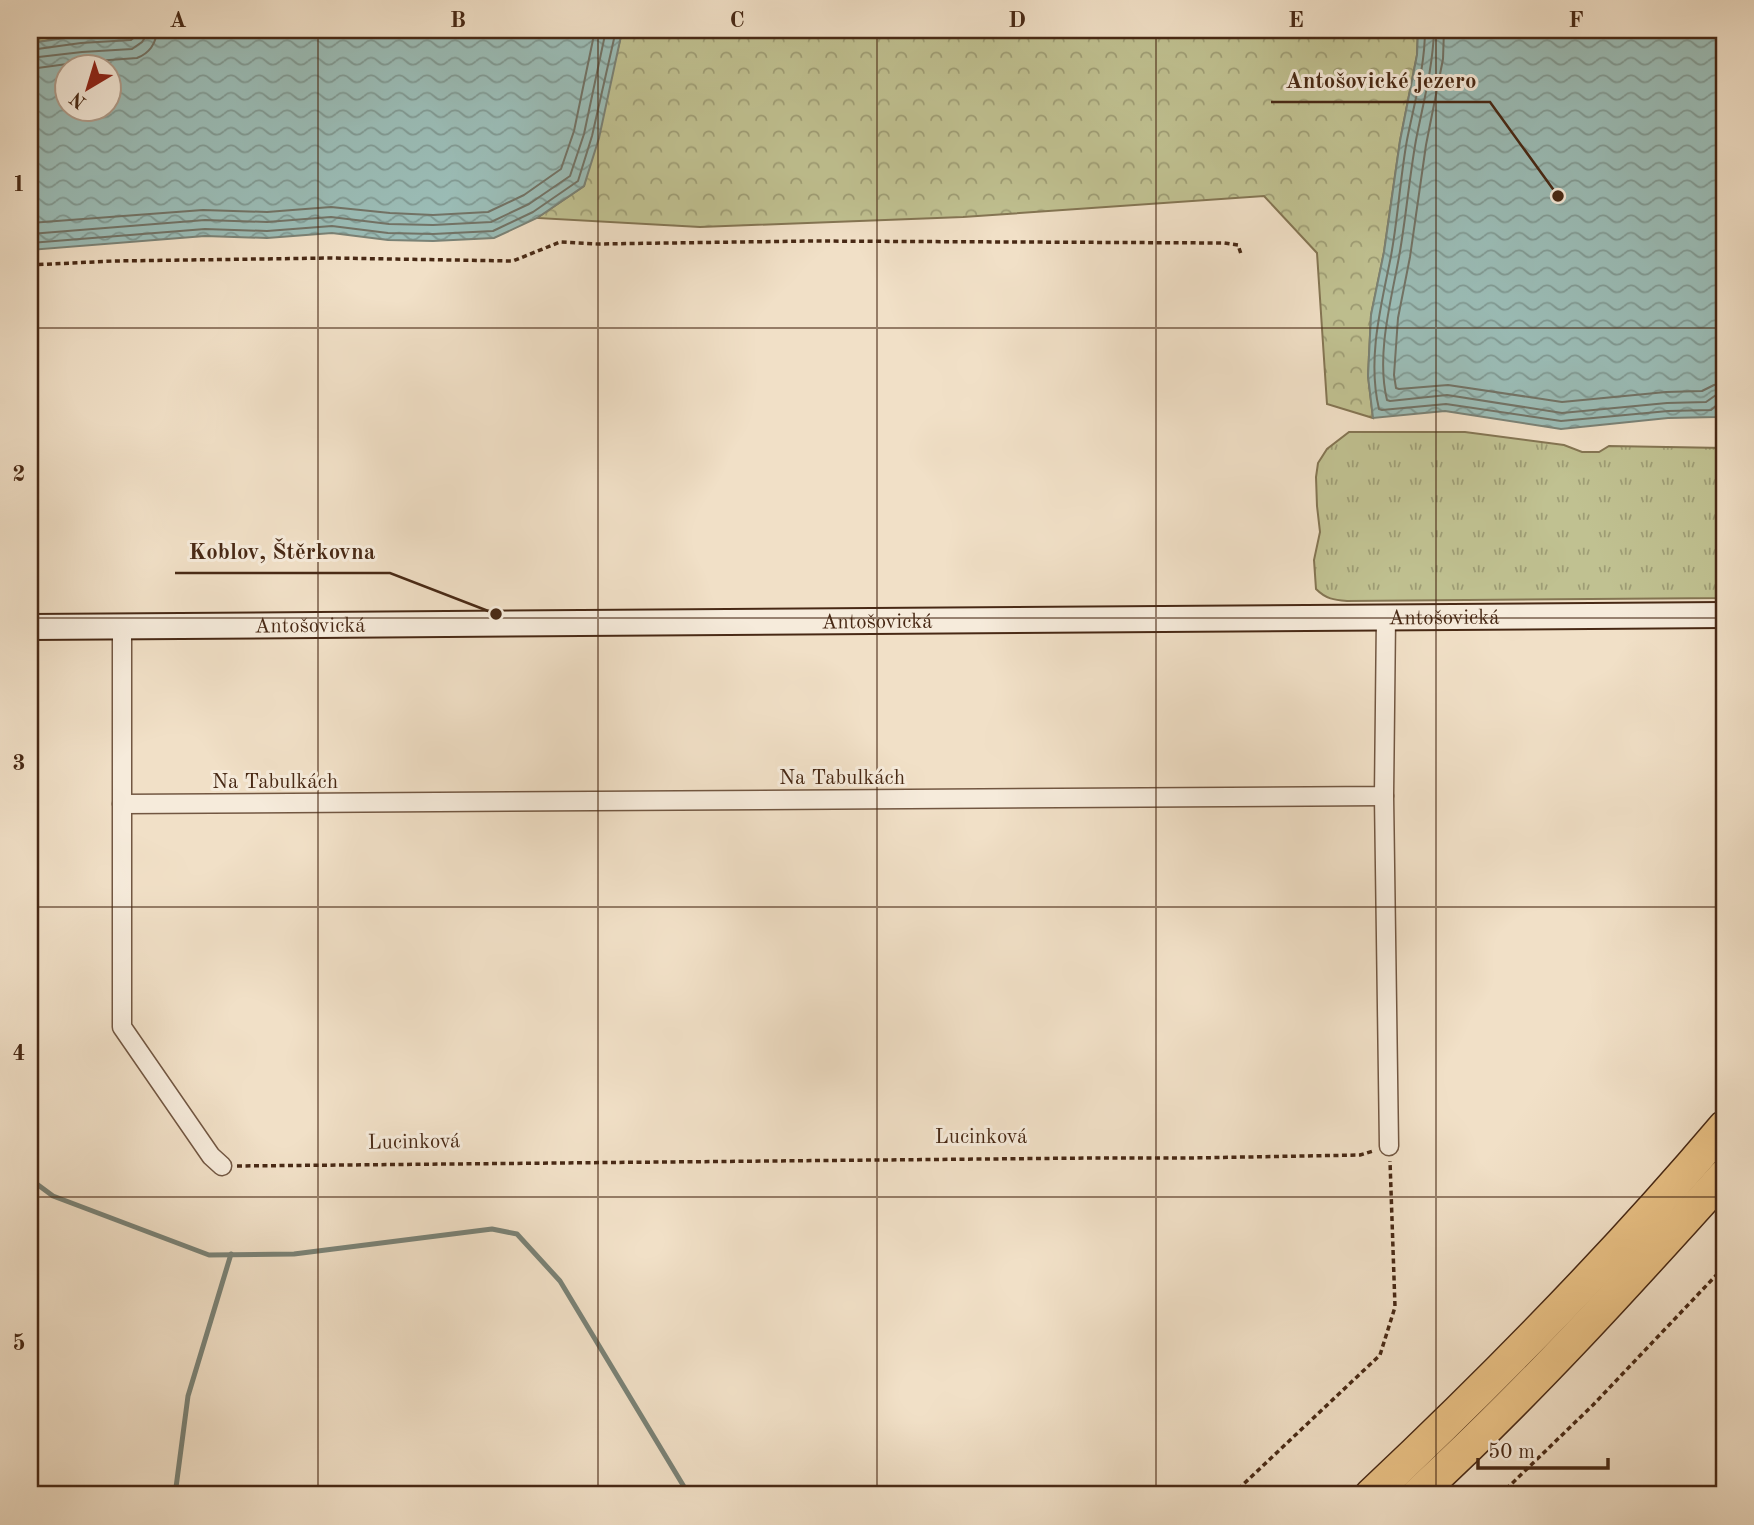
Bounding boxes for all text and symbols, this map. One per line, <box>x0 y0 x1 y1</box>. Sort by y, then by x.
text: A <box>169 9 187 32</box>
text: B <box>450 9 466 32</box>
text: C <box>729 9 745 32</box>
text: D <box>1008 9 1026 32</box>
text: E <box>1288 9 1304 32</box>
text: F <box>1568 9 1584 32</box>
north arrow <box>52 52 122 122</box>
callout: Antošovické jezero <box>1271 58 1490 102</box>
text: Antošovické jezero <box>1285 70 1477 93</box>
text: N <box>67 87 91 111</box>
text: 1 <box>12 173 26 196</box>
text: 2 <box>12 463 26 486</box>
callout: Koblov, Štěrkovna <box>175 529 390 573</box>
text: Koblov, Štěrkovna <box>189 537 376 564</box>
street label: Antošovická <box>1388 608 1500 629</box>
street label: Antošovická <box>821 612 933 633</box>
street label: Antošovická <box>254 616 366 637</box>
text: 3 <box>12 752 26 775</box>
street label: Na Tabulkách <box>779 768 905 789</box>
street label: Na Tabulkách <box>212 772 338 793</box>
text: 4 <box>12 1042 26 1065</box>
street label: Lucinková <box>935 1127 1027 1148</box>
street label: Lucinková <box>367 1131 461 1154</box>
text: 5 <box>12 1332 26 1355</box>
scale bar <box>1478 1427 1607 1471</box>
text: 50 m <box>1488 1442 1535 1463</box>

